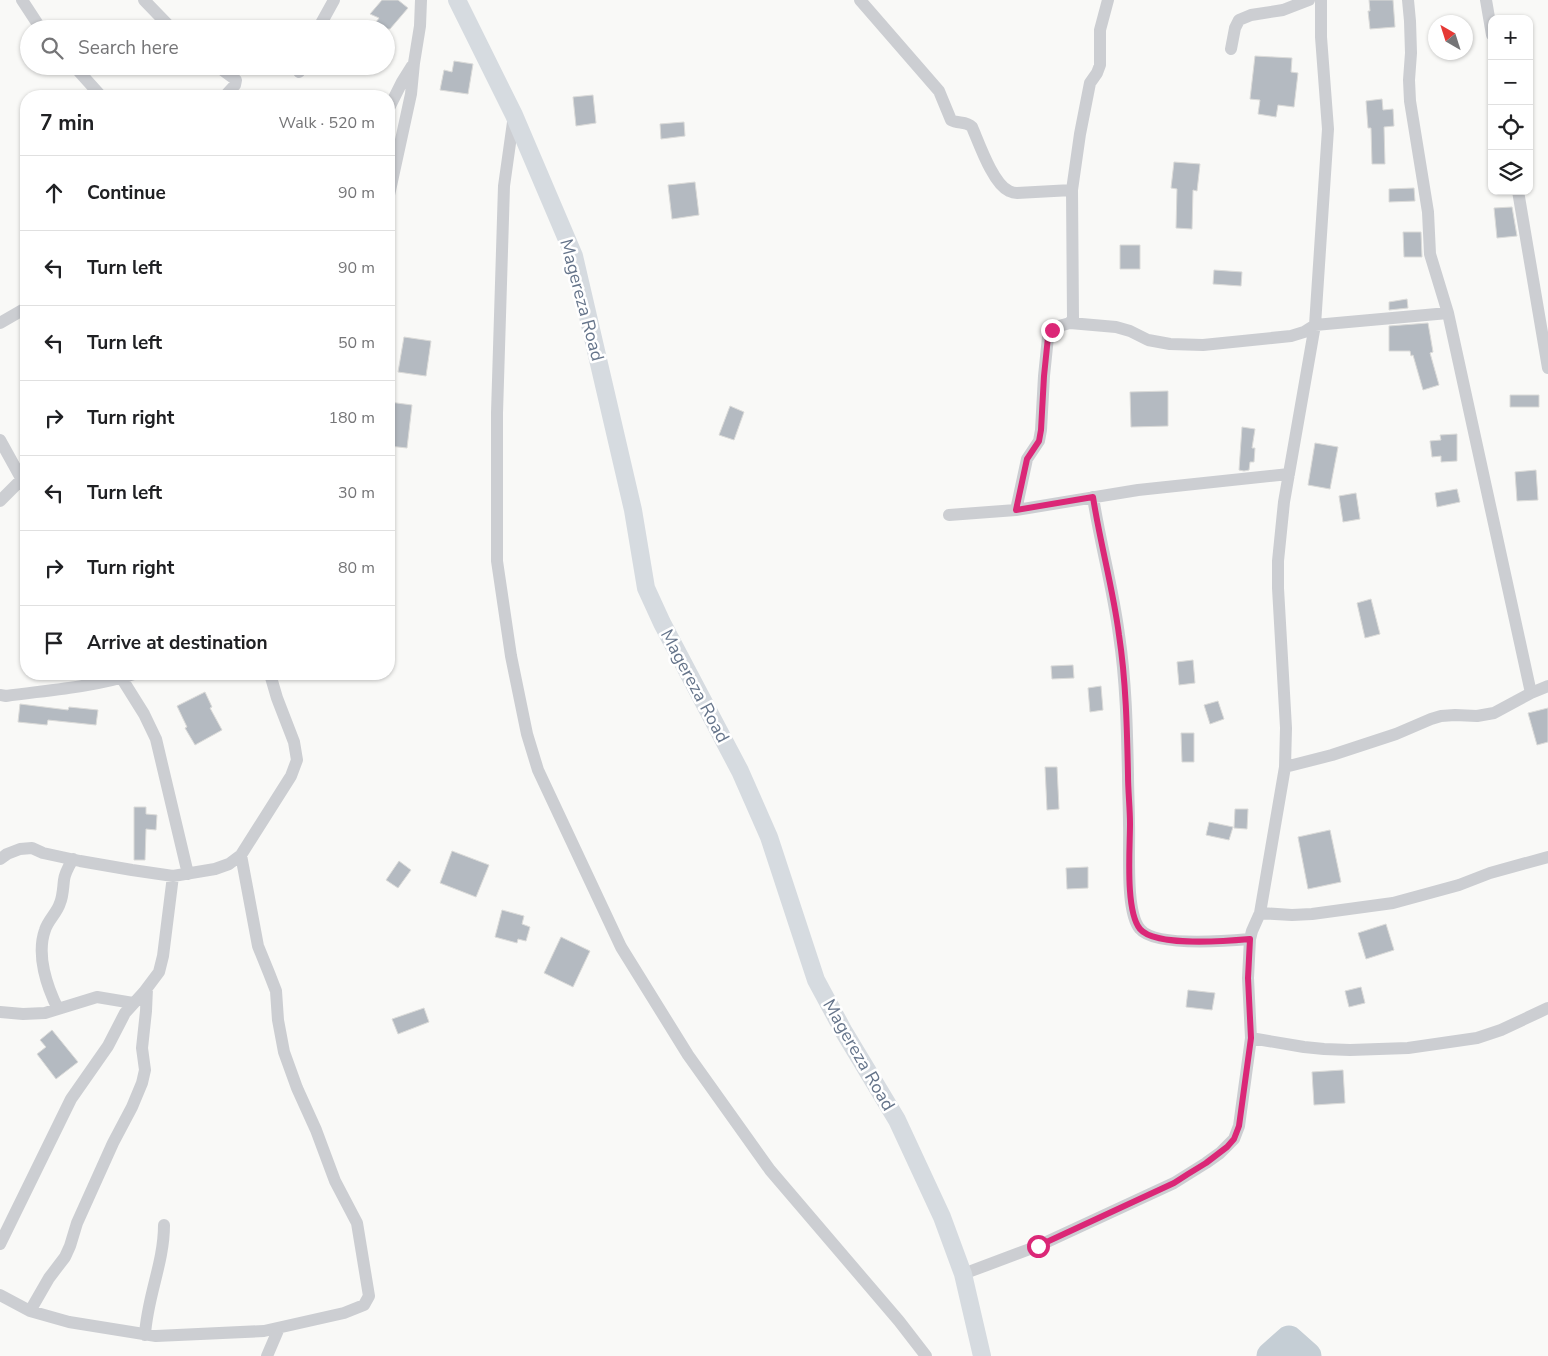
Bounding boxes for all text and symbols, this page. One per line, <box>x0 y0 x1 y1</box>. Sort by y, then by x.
north arrow <box>1428 15 1473 60</box>
map controls <box>1488 15 1533 195</box>
button: + <box>1488 15 1533 60</box>
search box <box>20 20 395 75</box>
icon: search <box>38 34 66 62</box>
text: Search here <box>78 35 179 61</box>
button: − <box>1488 60 1533 105</box>
button: locate <box>1488 105 1533 150</box>
text: 7 min <box>40 109 94 137</box>
text: Walk · 520 m <box>279 112 375 134</box>
button: layers <box>1488 150 1533 195</box>
icon: ahead <box>40 179 68 207</box>
text: Continue <box>87 180 166 206</box>
text: 90 m <box>338 182 375 204</box>
street label: Magereza Road <box>554 236 610 364</box>
icon: left <box>40 254 68 282</box>
text: Turn left <box>87 255 162 281</box>
text: 90 m <box>338 257 375 279</box>
route end <box>1041 319 1064 342</box>
icon: left <box>40 329 68 357</box>
text: Turn left <box>87 330 162 356</box>
text: 50 m <box>338 332 375 354</box>
icon: right <box>40 404 68 432</box>
text: Turn right <box>87 405 174 431</box>
text: 180 m <box>328 407 375 429</box>
icon: left <box>40 479 68 507</box>
text: Turn left <box>87 480 162 506</box>
text: 30 m <box>338 482 375 504</box>
icon: right <box>40 554 68 582</box>
text: Turn right <box>87 555 174 581</box>
text: 80 m <box>338 557 375 579</box>
street label: Magereza Road <box>655 625 735 747</box>
icon: arrive <box>40 629 68 657</box>
text: Arrive at destination <box>87 630 268 656</box>
street label: Magereza Road <box>817 995 901 1115</box>
route start <box>1027 1235 1050 1258</box>

